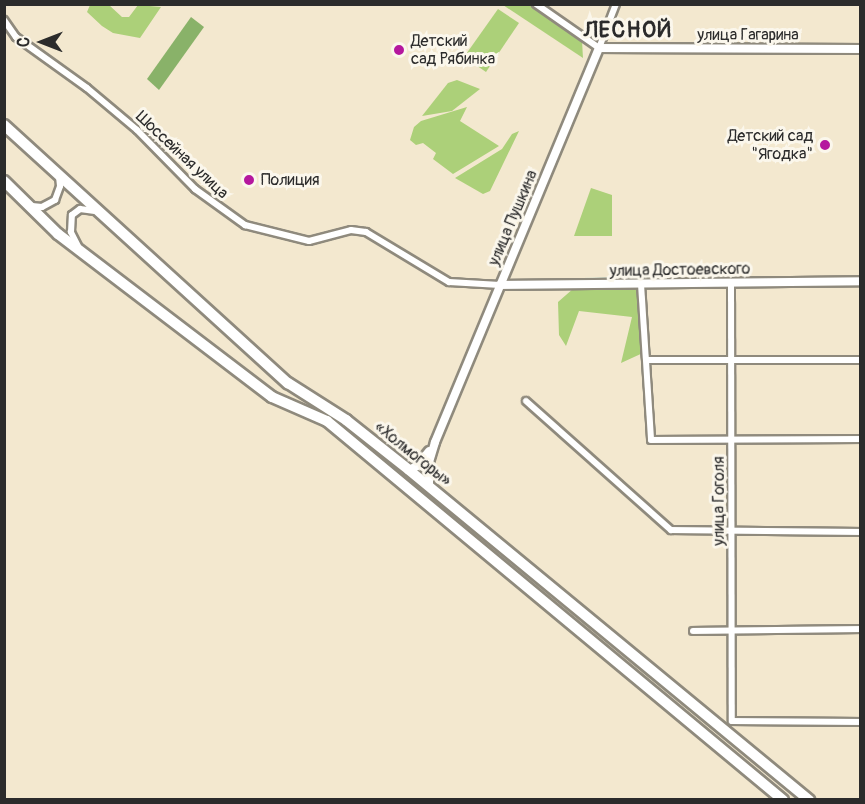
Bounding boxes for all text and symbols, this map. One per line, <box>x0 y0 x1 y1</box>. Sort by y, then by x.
north arrow <box>12 12 72 72</box>
district label: ЛЕСНОЙ <box>584 18 672 44</box>
street label: улица Гагарина <box>697 25 799 45</box>
place label: Детский сад Рябинка <box>411 31 495 69</box>
text: С <box>14 37 34 47</box>
marker: Детский сад Рябинка <box>392 43 406 57</box>
street label: Шоссейная улица <box>132 107 232 203</box>
place label: Детский сад "Ягодка" <box>728 126 813 164</box>
marker: Детский сад "Ягодка" <box>818 138 832 152</box>
street label: улица Пушкина <box>484 167 542 269</box>
place label: Полиция <box>261 170 319 190</box>
marker: Полиция <box>242 173 256 187</box>
street label: улица Достоевского <box>609 259 751 281</box>
street label: «Холмогоры» <box>371 417 455 491</box>
street label: улица Гоголя <box>709 456 729 546</box>

